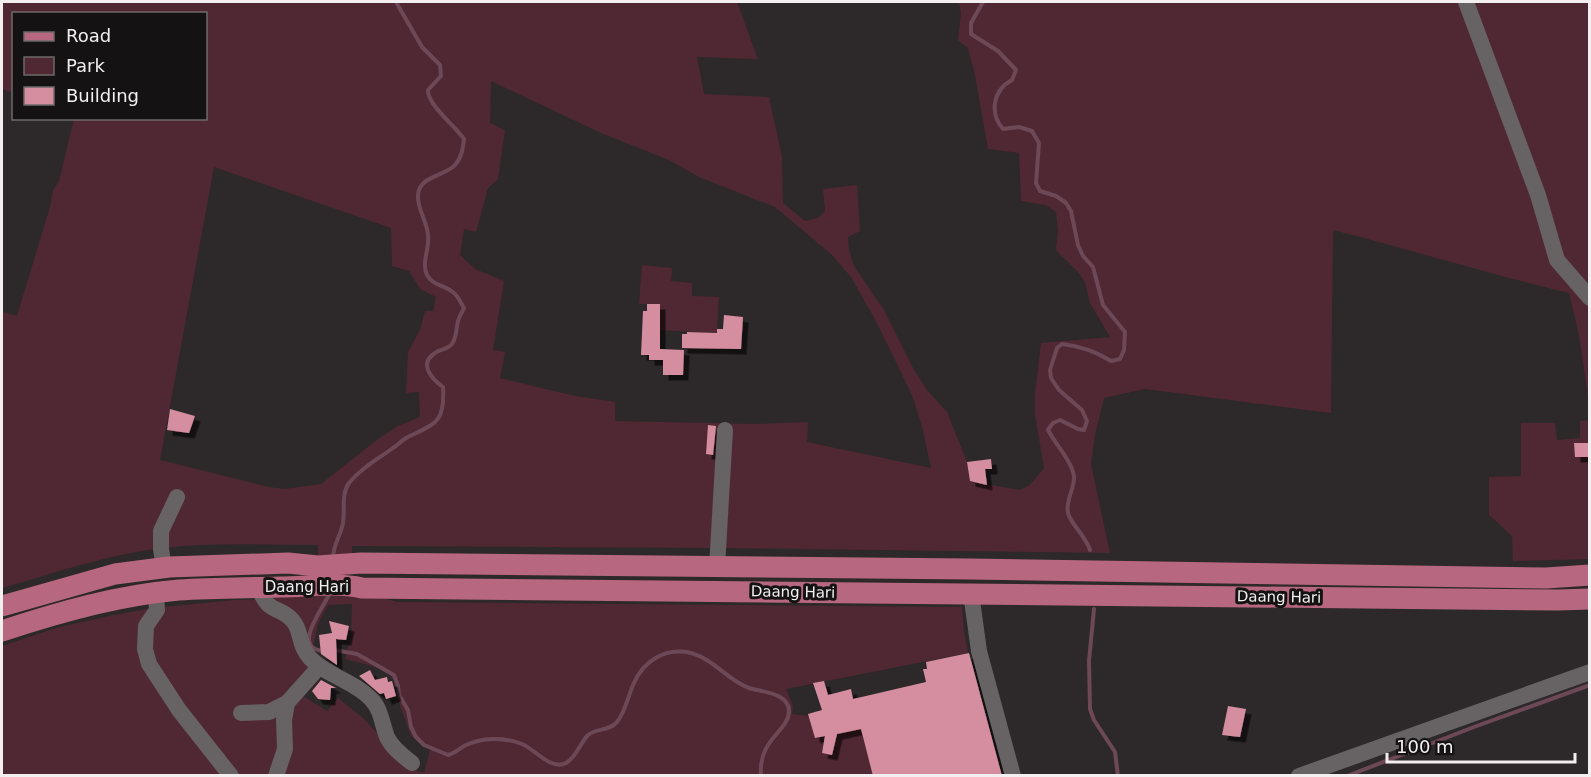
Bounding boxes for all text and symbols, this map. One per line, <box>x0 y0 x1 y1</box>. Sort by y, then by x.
legend <box>12 12 207 120</box>
text: Road <box>66 25 111 46</box>
text: Park <box>66 55 105 76</box>
text: Building <box>66 85 139 106</box>
street label: Daang Hari <box>265 578 349 596</box>
street label: Daang Hari <box>751 582 835 602</box>
street label: Daang Hari <box>1237 587 1321 607</box>
scale bar <box>1387 726 1574 764</box>
text: 100 m <box>1396 736 1454 757</box>

